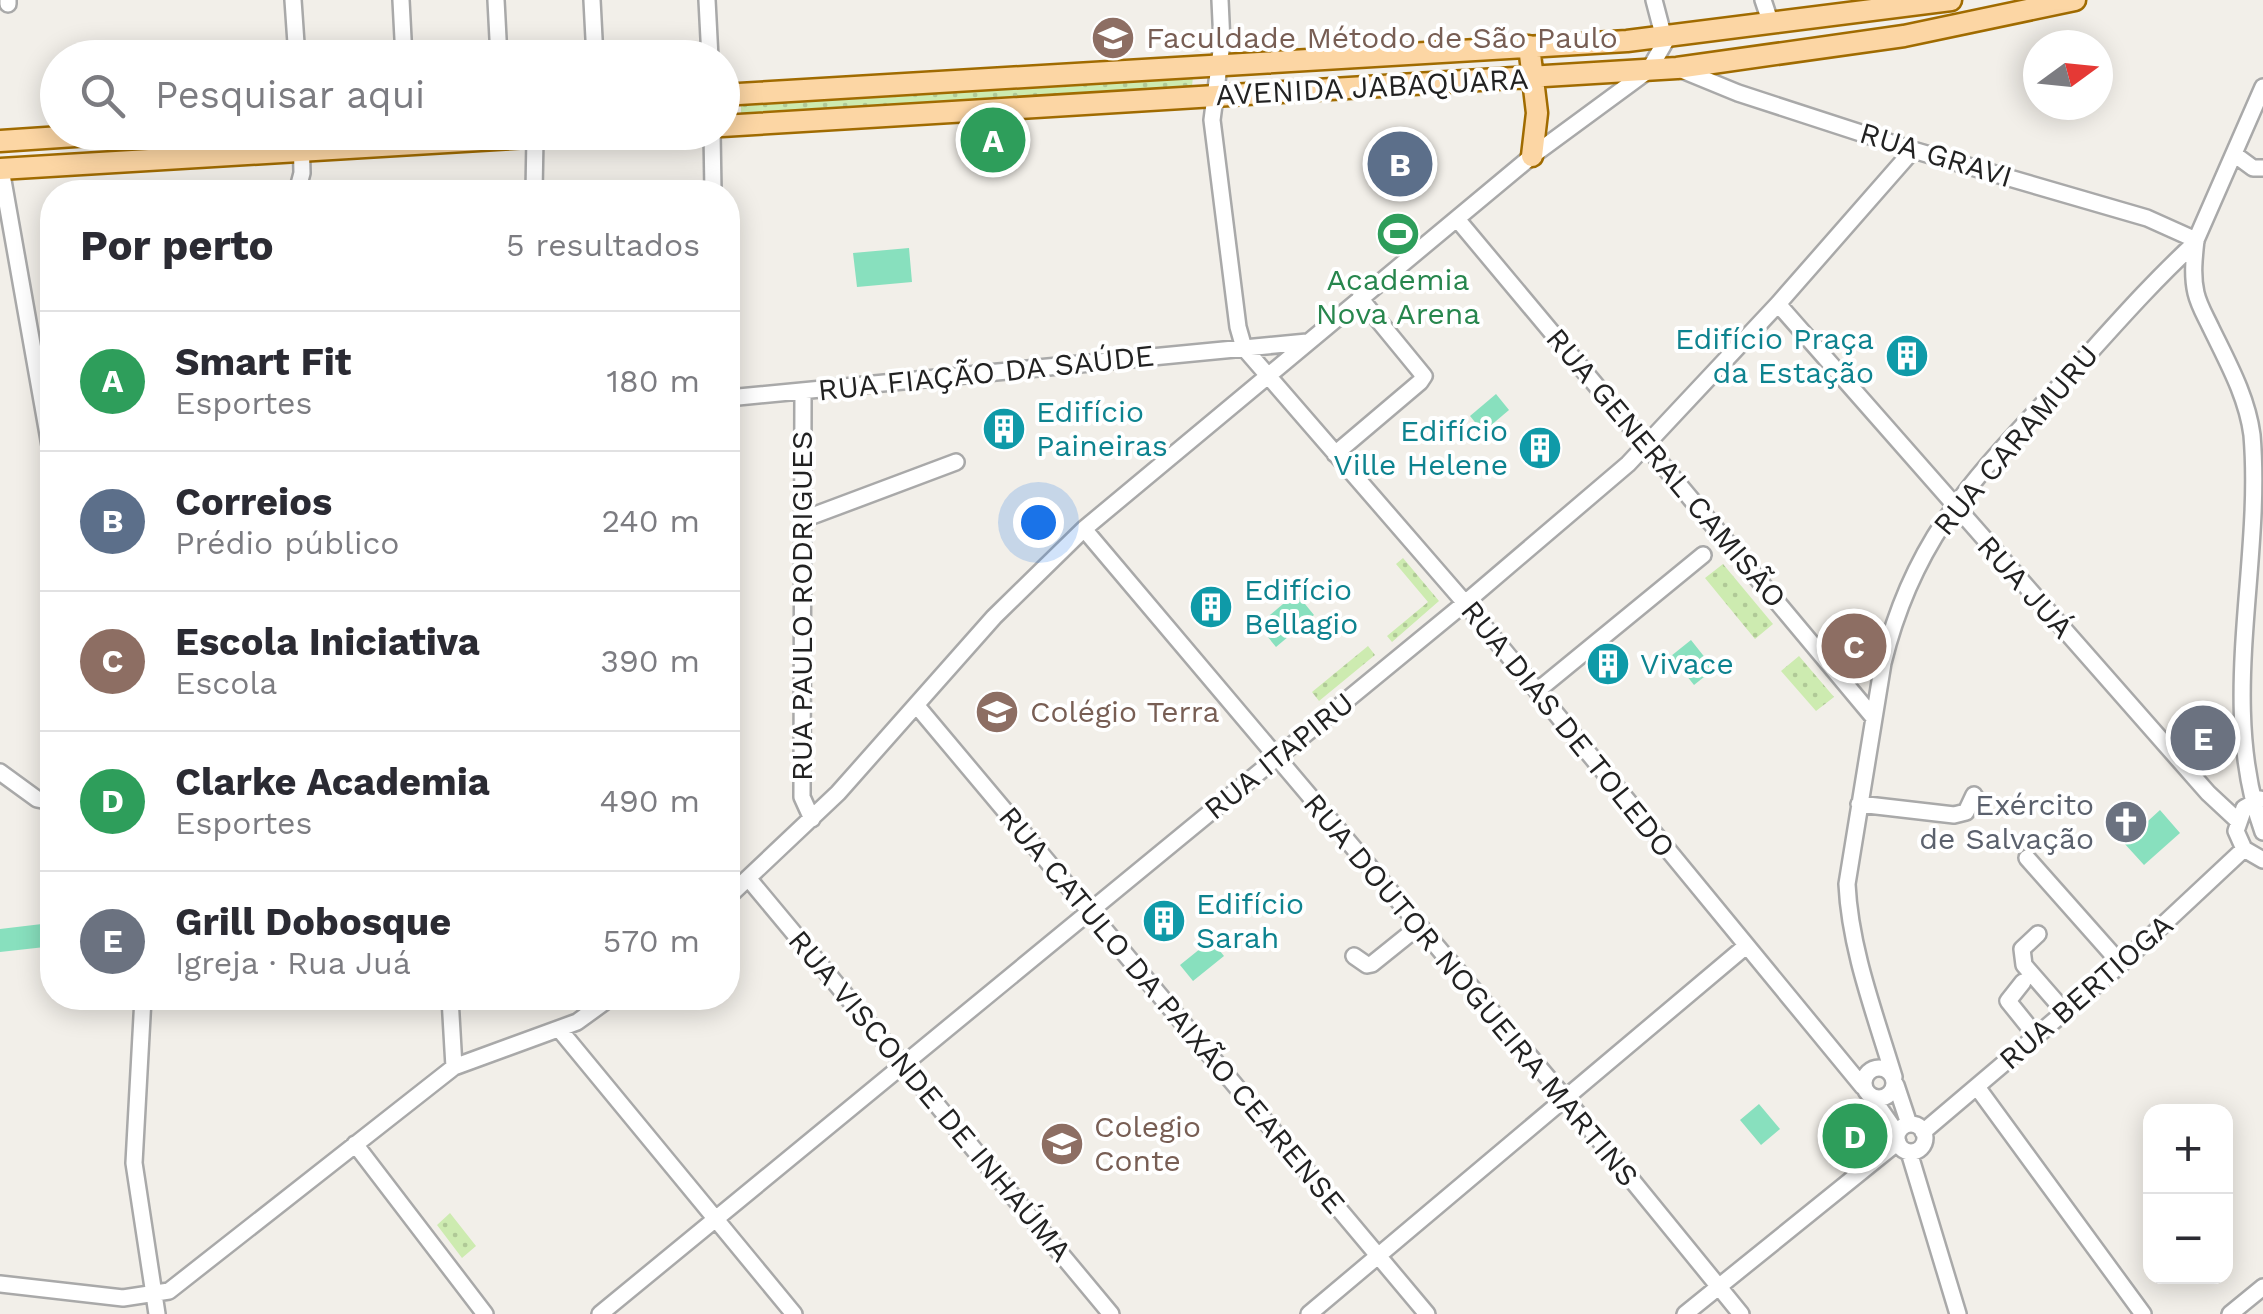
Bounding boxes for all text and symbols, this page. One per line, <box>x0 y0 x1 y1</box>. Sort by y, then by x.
school or university icon: Faculdade Método de São Paulo <box>1090 15 1136 61</box>
place label: Faculdade Método de São Paulo <box>1146 20 1618 55</box>
north arrow <box>2023 30 2113 120</box>
search box <box>40 40 740 150</box>
street label: AVENIDA JABAQUARA <box>1214 61 1530 112</box>
icon: search <box>75 68 130 123</box>
text: Pesquisar aqui <box>155 73 425 117</box>
pin: A <box>960 102 1026 178</box>
street label: RUA GRAVI <box>1856 115 2016 194</box>
pin: B <box>1368 126 1432 202</box>
sports icon: Academia Nova Arena <box>1375 211 1421 257</box>
text: Por perto <box>80 221 274 270</box>
text: 5 resultados <box>506 226 700 264</box>
place label: Academia Nova Arena <box>1316 262 1480 331</box>
street label: RUA GENERAL CAMISÃO <box>1539 321 1794 614</box>
place label: Edifício Praça da Estação <box>1675 321 1874 390</box>
building icon: Edifício Praça da Estação <box>1884 333 1930 379</box>
street label: RUA FIAÇÃO DA SAÚDE <box>816 337 1156 408</box>
street label: RUA CARAMURU <box>1926 337 2105 542</box>
text: Smart Fit <box>175 340 351 384</box>
text: A <box>102 362 123 400</box>
text: 180 m <box>606 362 700 400</box>
text: Esportes <box>175 384 312 422</box>
place label: Edifício Paineiras <box>1036 394 1168 463</box>
building icon: Edifício Paineiras <box>981 406 1027 452</box>
place label: Edifício Ville Helene <box>1333 413 1508 482</box>
building icon: Edifício Ville Helene <box>1517 425 1563 471</box>
street label: RUA PAULO RODRIGUES <box>784 431 819 781</box>
text: Correios <box>175 480 332 524</box>
your location <box>1013 497 1064 548</box>
text: B <box>102 502 123 540</box>
text: 240 m <box>601 502 700 540</box>
text: Prédio público <box>175 524 400 562</box>
street label: RUA JUÁ <box>1970 528 2081 645</box>
place label: Edifício Bellagio <box>1244 572 1358 641</box>
building icon: Edifício Bellagio <box>1188 584 1234 630</box>
street label: RUA DIAS DE TOLEDO <box>1454 593 1683 864</box>
pin: C <box>1822 608 1886 684</box>
text: Escola Iniciativa <box>175 620 480 664</box>
building icon: Vivace <box>1585 641 1631 687</box>
text: C <box>102 642 123 680</box>
text: 390 m <box>600 642 700 680</box>
place label: Vivace <box>1640 646 1734 681</box>
text: Escola <box>175 664 277 702</box>
street label: RUA ITAPIRU <box>1197 685 1360 826</box>
school or university icon: Colégio Terra <box>974 689 1020 735</box>
place label: Colégio Terra <box>1030 694 1220 729</box>
pin: E <box>2170 700 2236 776</box>
text: Clarke Academia <box>175 760 490 804</box>
text: D <box>101 782 124 820</box>
text: 490 m <box>599 782 700 820</box>
street label: RUA DOUTOR NOGUEIRA MARTINS <box>1297 786 1646 1193</box>
place label: Exército de Salvação <box>1919 787 2094 856</box>
street label: RUA CATULO DA PAIXÃO CEARENSE <box>992 799 1353 1220</box>
church icon: Exército de Salvação <box>2103 799 2149 845</box>
text: Esportes <box>175 804 312 842</box>
place label: Edifício Sarah <box>1196 886 1304 955</box>
building icon: Edifício Sarah <box>1141 898 1187 944</box>
text: Grill Dobosque <box>175 900 451 944</box>
street label: RUA BERTIOGA <box>1992 907 2180 1076</box>
text: E <box>102 922 123 960</box>
text: 570 m <box>603 922 700 960</box>
street label: RUA VISCONDE DE INHAÚMA <box>781 923 1079 1269</box>
text: Igreja · Rua Juá <box>175 944 411 982</box>
pin: D <box>1822 1098 1888 1174</box>
map controls <box>2143 1104 2233 1284</box>
button: + <box>2143 1104 2233 1194</box>
place label: Colegio Conte <box>1094 1109 1201 1178</box>
school or university icon: Colegio Conte <box>1039 1121 1085 1167</box>
button: − <box>2143 1194 2233 1284</box>

